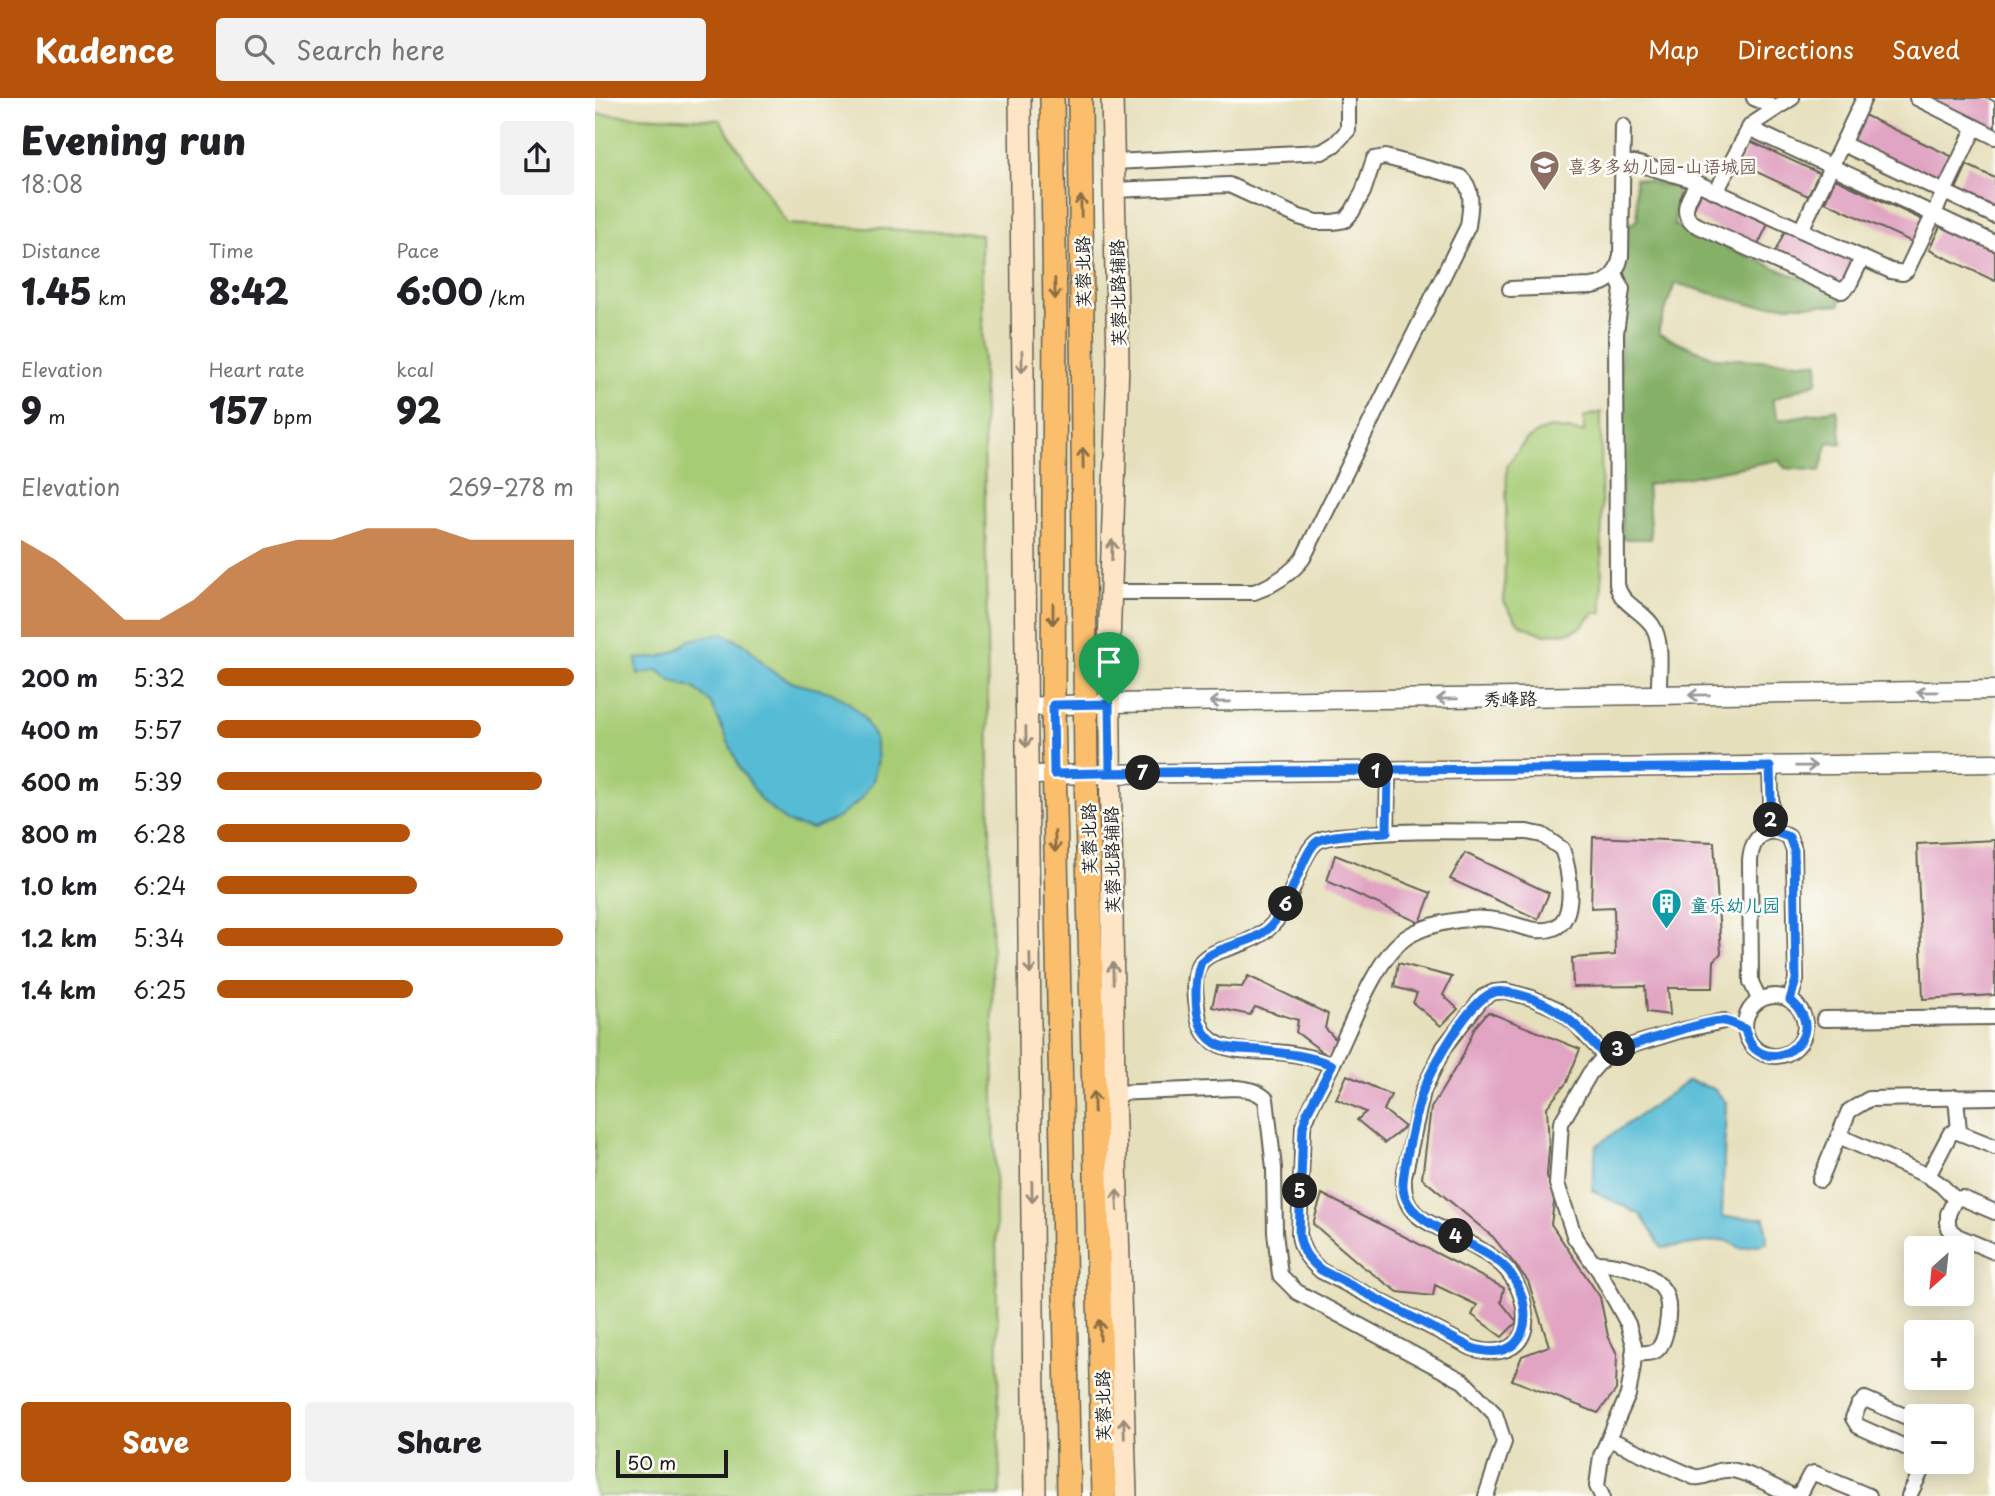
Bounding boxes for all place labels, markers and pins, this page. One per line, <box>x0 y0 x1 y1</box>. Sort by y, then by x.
school or university icon: 喜多多幼儿园-山语城园 <box>1528 148 1562 192</box>
place label: 喜多多幼儿园-山语城园 <box>1568 152 1757 179</box>
pin <box>1079 632 1139 704</box>
pin: 1 <box>1359 754 1393 788</box>
pin: 7 <box>1125 756 1161 790</box>
pin: 2 <box>1753 802 1789 838</box>
pin: 6 <box>1269 886 1303 922</box>
building icon: 童乐幼儿园 <box>1650 887 1684 931</box>
place label: 童乐幼儿园 <box>1690 891 1780 918</box>
pin: 3 <box>1601 1032 1635 1066</box>
pin: 5 <box>1283 1174 1317 1208</box>
pin: 4 <box>1439 1218 1473 1254</box>

